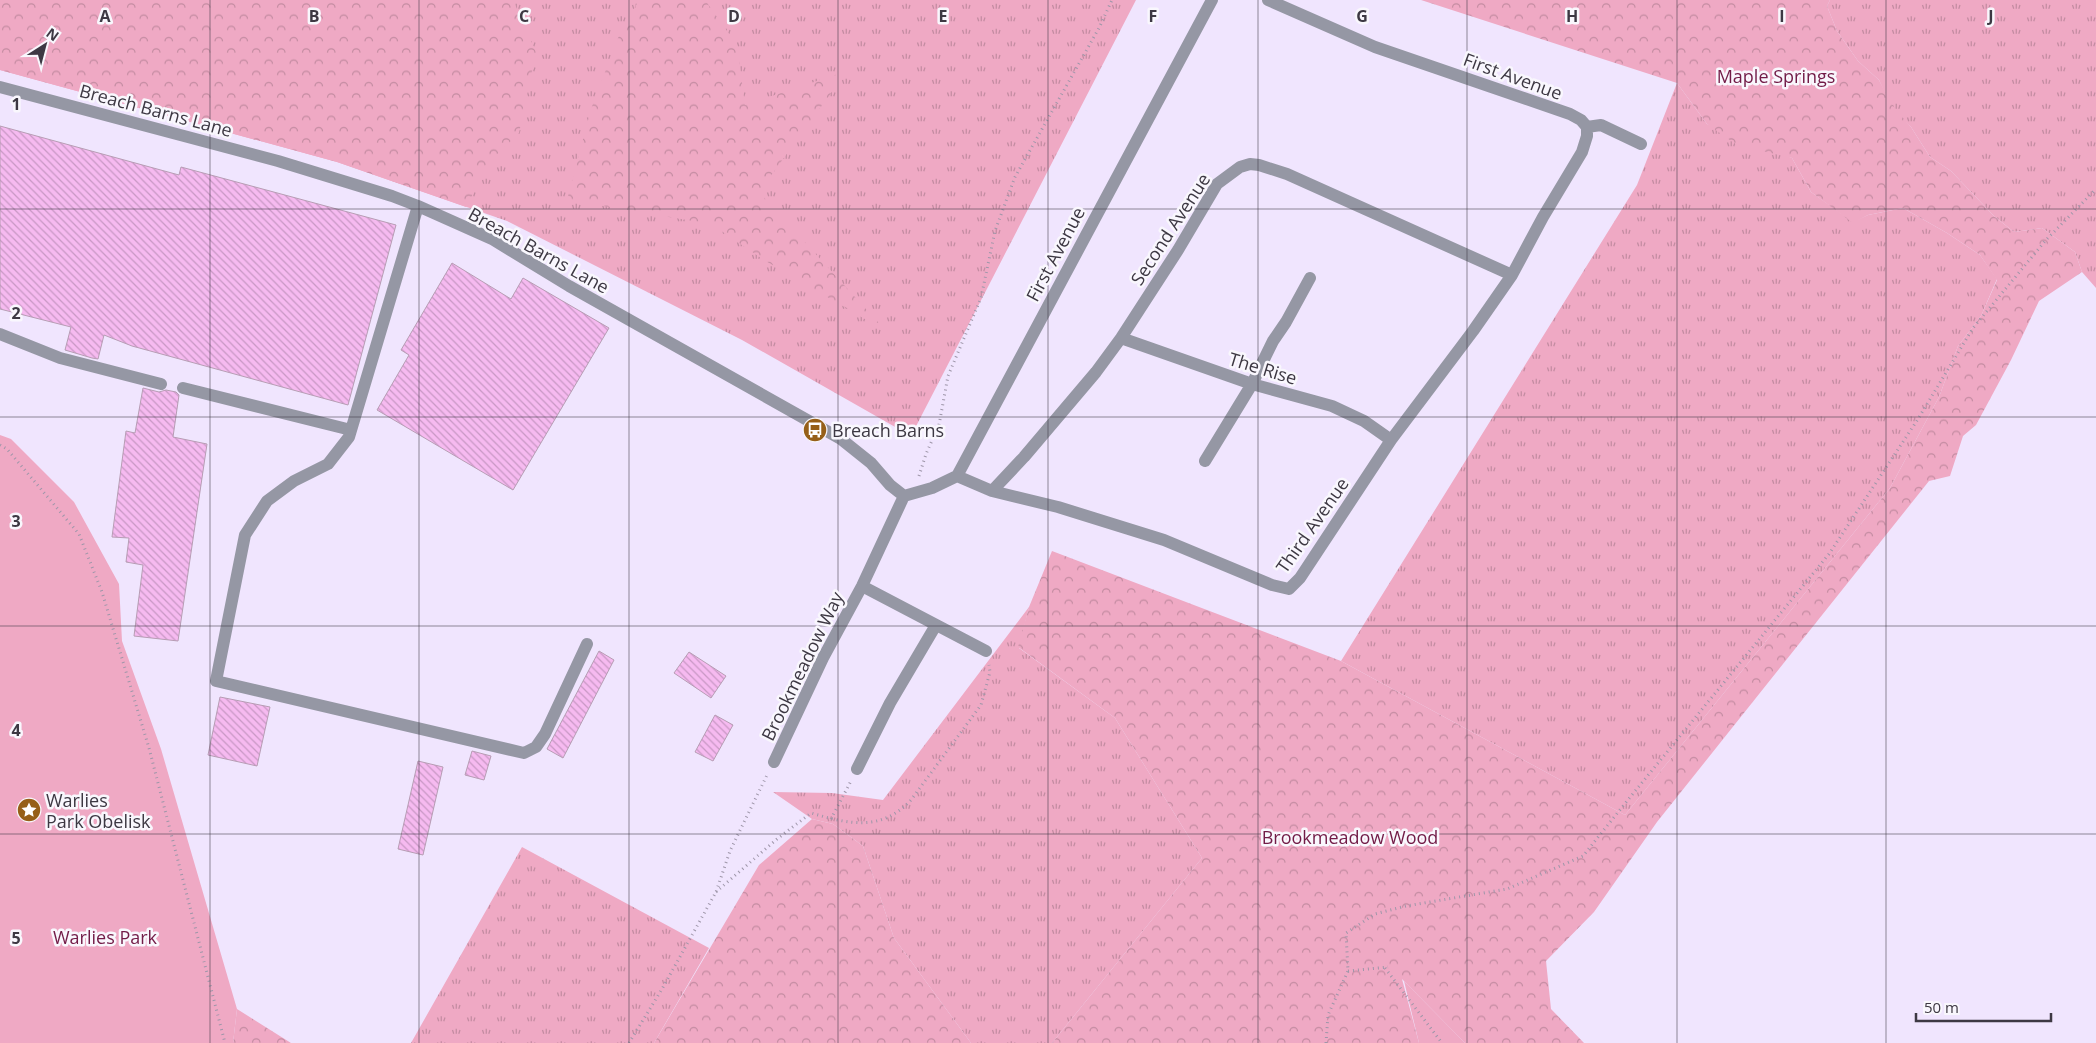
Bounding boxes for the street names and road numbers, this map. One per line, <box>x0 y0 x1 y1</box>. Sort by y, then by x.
street label: First Avenue <box>1460 47 1566 105</box>
street label: Breach Barns Lane <box>77 78 235 142</box>
street label: Second Avenue <box>1125 168 1215 290</box>
street label: Breach Barns Lane <box>464 201 614 299</box>
street label: First Avenue <box>1020 203 1090 305</box>
street label: The Rise <box>1226 346 1300 390</box>
street label: Third Avenue <box>1270 473 1354 577</box>
street label: Brookmeadow Way <box>755 587 849 745</box>

